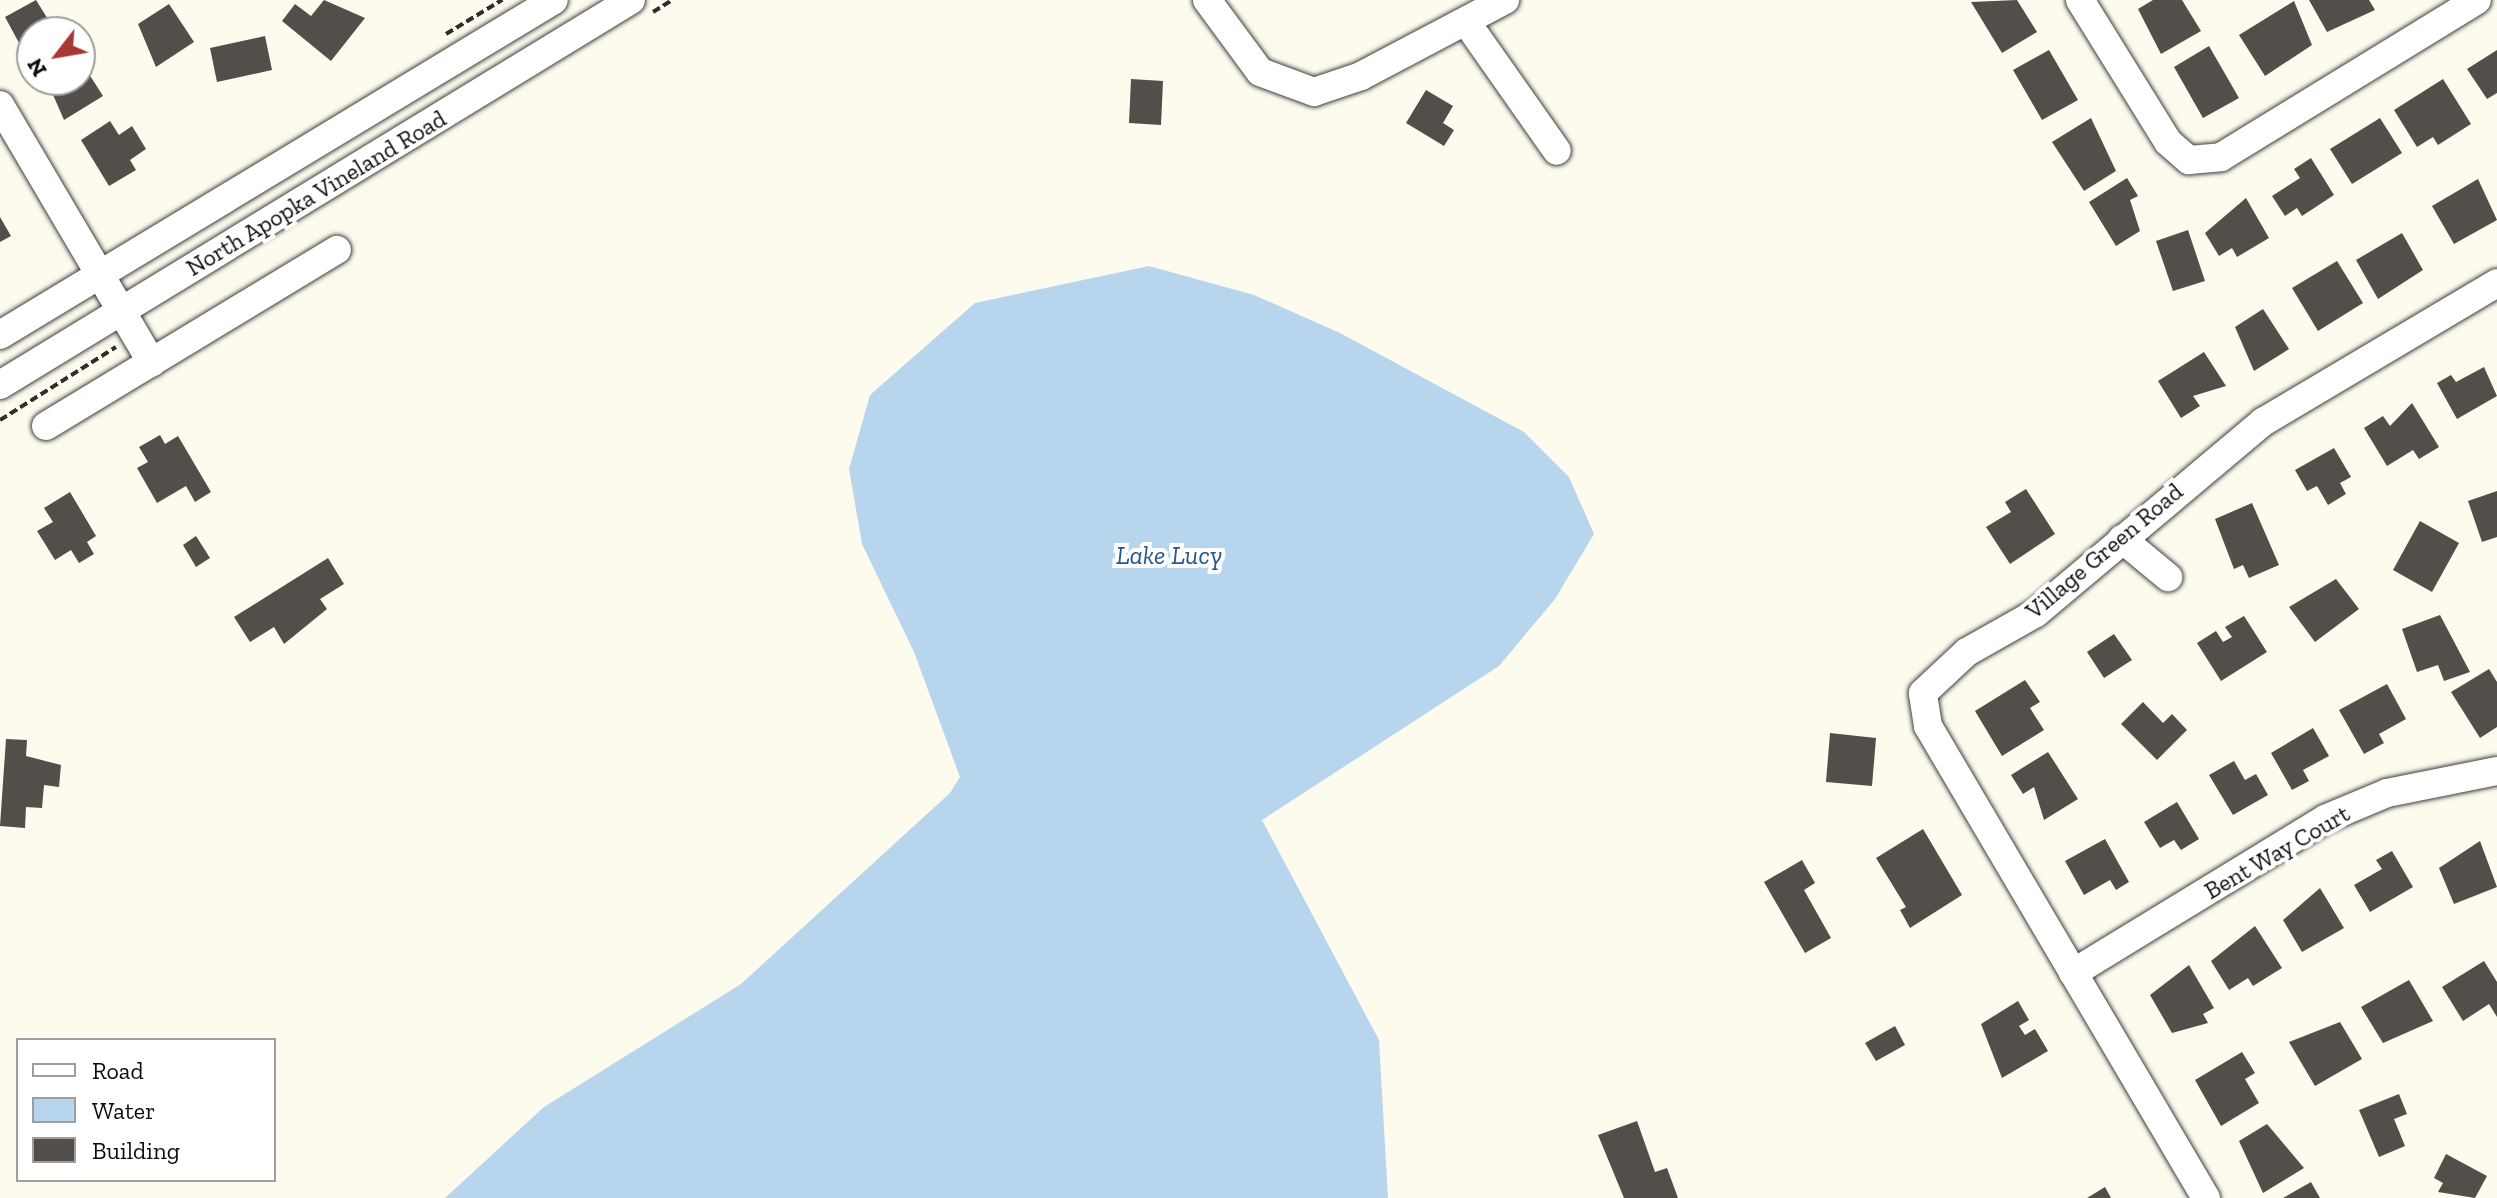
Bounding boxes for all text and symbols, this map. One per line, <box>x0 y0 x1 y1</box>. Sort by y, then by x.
north arrow <box>16 16 96 96</box>
text: N <box>21 53 53 82</box>
street label: North Apopka Vineland Road <box>180 103 452 283</box>
street label: Village Green Road <box>2020 477 2188 625</box>
water label: Lake Lucy <box>1116 540 1222 572</box>
street label: Bent Way Court <box>2199 798 2355 906</box>
legend <box>16 1038 276 1182</box>
text: Road <box>92 1056 144 1085</box>
text: Water <box>92 1096 155 1125</box>
text: Building <box>92 1136 180 1165</box>

